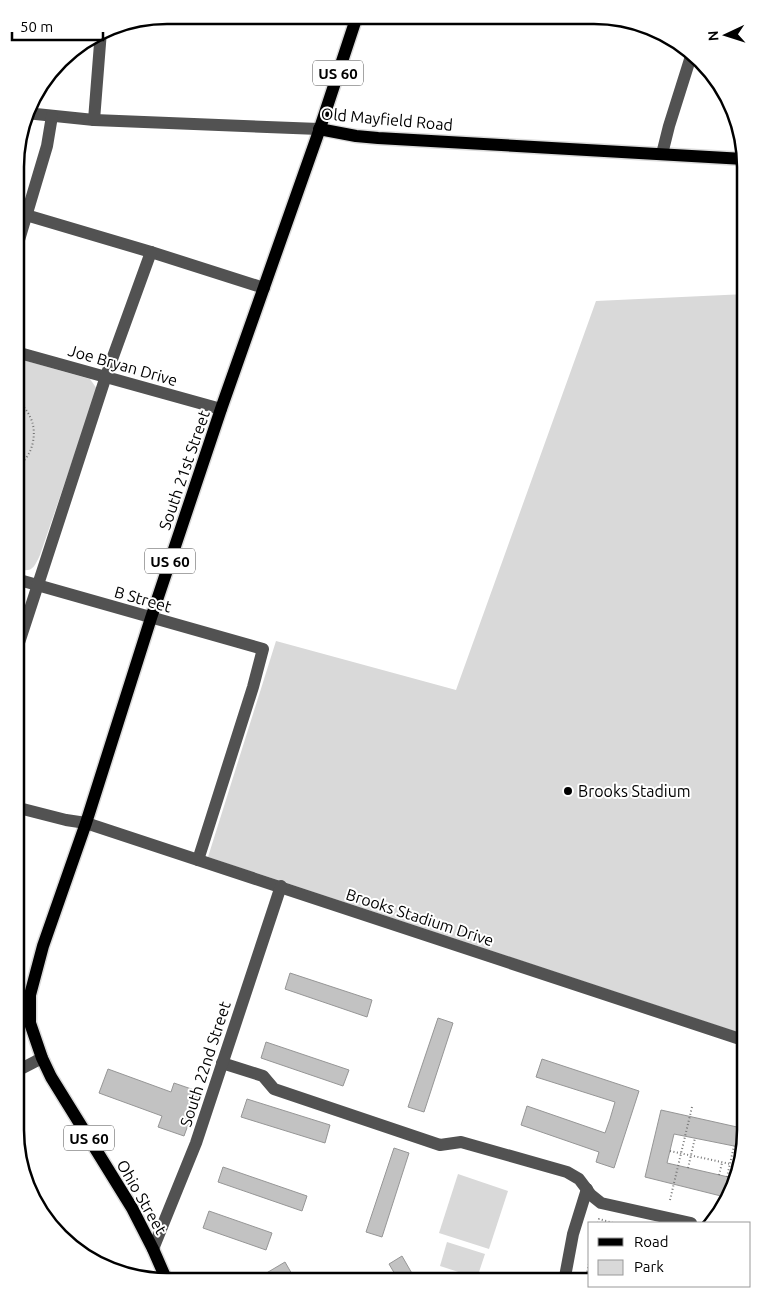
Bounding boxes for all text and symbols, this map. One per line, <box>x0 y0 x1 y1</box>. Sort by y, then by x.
scale bar <box>12 10 104 42</box>
north arrow <box>701 10 751 60</box>
text: 50 m <box>20 18 53 35</box>
text: N <box>705 30 721 42</box>
road number: US 60 <box>313 60 363 86</box>
street label: Old Mayfield Road <box>320 104 454 134</box>
street label: Joe Bryan Drive <box>66 341 180 389</box>
street label: South 21st Street <box>155 407 213 532</box>
road number: US 60 <box>145 548 195 574</box>
street label: B Street <box>112 582 174 616</box>
place label: Brooks Stadium <box>578 782 691 800</box>
marker: Brooks Stadium <box>562 785 574 797</box>
street label: Brooks Stadium Drive <box>344 885 496 949</box>
street label: South 22nd Street <box>176 998 234 1129</box>
road number: US 60 <box>64 1126 114 1150</box>
street label: Ohio Street <box>113 1156 171 1238</box>
legend <box>588 1222 751 1287</box>
text: Road <box>634 1233 669 1250</box>
text: Park <box>634 1258 664 1275</box>

